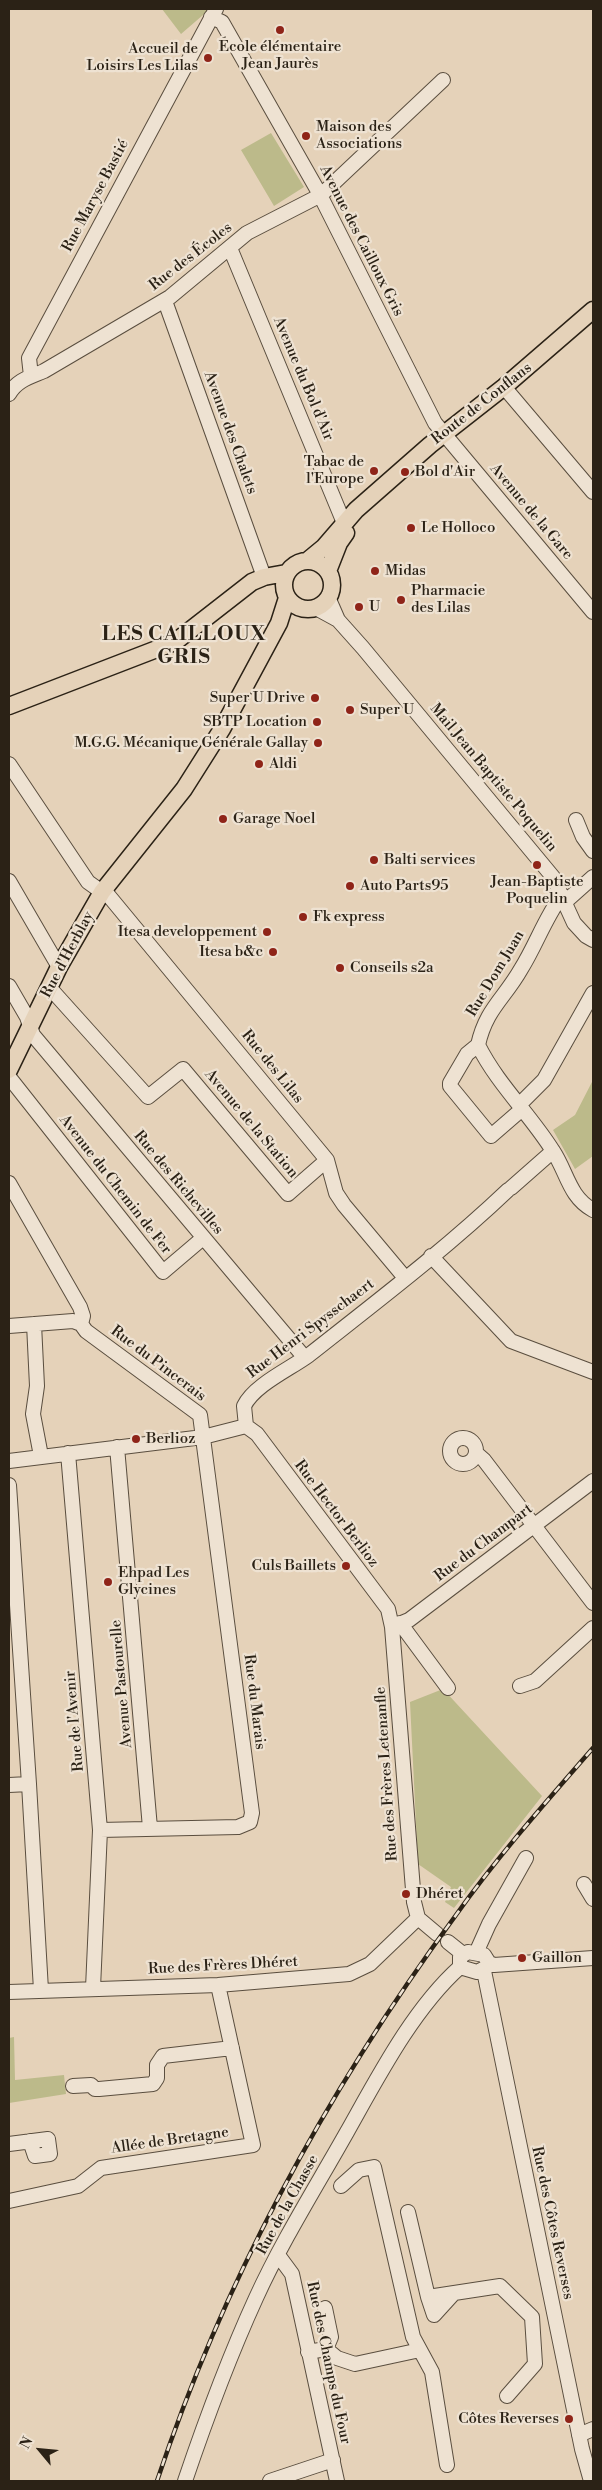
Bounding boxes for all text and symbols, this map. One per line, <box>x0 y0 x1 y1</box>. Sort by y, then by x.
marker: École élémentaire Jean Jaurès <box>274 24 286 36</box>
place label: École élémentaire Jean Jaurès <box>219 38 341 73</box>
place label: Accueil de Loisirs Les Lilas <box>86 40 198 75</box>
marker: Accueil de Loisirs Les Lilas <box>202 52 214 64</box>
place label: Maison des Associations <box>316 118 402 153</box>
marker: Maison des Associations <box>300 130 312 142</box>
street label: Rue Maryse Bastié <box>59 137 133 255</box>
street label: Avenue des Cailloux Gris <box>315 163 407 319</box>
street label: Rue des Écoles <box>146 219 236 295</box>
street label: Avenue du Bol d'Air <box>269 314 337 444</box>
street label: Route de Conflans <box>428 359 536 449</box>
street label: Avenue des Chalets <box>199 369 261 497</box>
place label: Tabac de l'Europe <box>304 453 364 488</box>
street label: Avenue de la Gare <box>486 460 576 564</box>
place label: Bol d'Air <box>415 463 475 481</box>
marker: Tabac de l'Europe <box>368 465 380 477</box>
marker: Bol d'Air <box>399 466 411 478</box>
place label: Le Holloco <box>421 519 495 537</box>
marker: Le Holloco <box>405 522 417 534</box>
place label: Midas <box>385 562 426 580</box>
marker: Midas <box>369 565 381 577</box>
place label: Pharmacie des Lilas <box>411 582 485 617</box>
marker: Pharmacie des Lilas <box>395 594 407 606</box>
place label: U <box>369 598 380 616</box>
marker: U <box>353 601 365 613</box>
district label: LES CAILLOUX GRIS <box>100 623 268 670</box>
place label: Super U Drive <box>210 689 305 707</box>
marker: Super U Drive <box>309 692 321 704</box>
street label: Mail Jean Baptiste Poquelin <box>426 700 560 856</box>
place label: Super U <box>360 701 414 719</box>
marker: Super U <box>344 704 356 716</box>
place label: SBTP Location <box>203 713 307 731</box>
marker: SBTP Location <box>311 716 323 728</box>
place label: M.G.G. Mécanique Générale Gallay <box>74 734 308 752</box>
marker: M.G.G. Mécanique Générale Gallay <box>312 737 324 749</box>
place label: Aldi <box>269 755 297 773</box>
marker: Aldi <box>253 758 265 770</box>
place label: Garage Noel <box>233 810 315 828</box>
marker: Garage Noel <box>217 813 229 825</box>
place label: Balti services <box>384 851 475 869</box>
marker: Balti services <box>368 854 380 866</box>
marker: Jean-Baptiste Poquelin <box>531 859 543 871</box>
place label: Jean-Baptiste Poquelin <box>491 873 583 908</box>
place label: Auto Parts95 <box>360 877 449 895</box>
marker: Auto Parts95 <box>344 880 356 892</box>
place label: Fk express <box>313 908 385 926</box>
street label: Rue d'Herblay <box>38 909 98 1001</box>
marker: Fk express <box>297 911 309 923</box>
place label: Itesa developpement <box>118 923 257 941</box>
marker: Itesa developpement <box>261 926 273 938</box>
street label: Rue Dom Juan <box>463 928 529 1020</box>
place label: Itesa b&c <box>199 943 263 961</box>
marker: Itesa b&c <box>267 946 279 958</box>
place label: Conseils s2a <box>350 959 434 977</box>
marker: Conseils s2a <box>334 962 346 974</box>
street label: Rue des Lilas <box>237 1027 307 1107</box>
street label: Avenue de la Station <box>200 1066 302 1182</box>
street label: Avenue du Chemin de Fer <box>55 1112 175 1258</box>
street label: Rue des Richevilles <box>129 1127 227 1239</box>
street label: Rue Henri Spysschaert <box>244 1275 378 1383</box>
street label: Rue du Pincerais <box>107 1322 209 1406</box>
place label: Berlioz <box>146 1430 195 1448</box>
marker: Berlioz <box>130 1433 142 1445</box>
street label: Rue Hector Berlioz <box>290 1457 382 1571</box>
street label: Rue du Champart <box>431 1500 537 1586</box>
place label: Culs Baillets <box>252 1557 336 1575</box>
marker: Culs Baillets <box>340 1560 352 1572</box>
place label: Ehpad Les Glycines <box>118 1564 189 1599</box>
marker: Ehpad Les Glycines <box>102 1576 114 1588</box>
street label: Avenue Pastourelle <box>107 1619 137 1749</box>
street label: Rue du Marais <box>239 1653 269 1751</box>
street label: Rue de l'Avenir <box>62 1670 88 1772</box>
street label: Rue des Frères Letenanfle <box>372 1686 402 1862</box>
place label: Dhéret <box>416 1885 463 1903</box>
marker: Dhéret <box>400 1888 412 1900</box>
place label: Gaillon <box>532 1949 582 1967</box>
marker: Gaillon <box>516 1952 528 1964</box>
street label: Rue des Frères Dhéret <box>148 1953 298 1979</box>
street label: Allée de Bretagne <box>110 2124 230 2158</box>
street label: Rue des Côtes Reverses <box>527 2145 577 2301</box>
street label: Rue de la Chasse <box>253 2152 323 2258</box>
street label: Rue des Champs du Four <box>302 2280 354 2446</box>
place label: Côtes Reverses <box>458 2410 559 2428</box>
marker: Côtes Reverses <box>563 2413 575 2425</box>
north arrow <box>15 2425 65 2475</box>
text: N <box>16 2434 37 2452</box>

